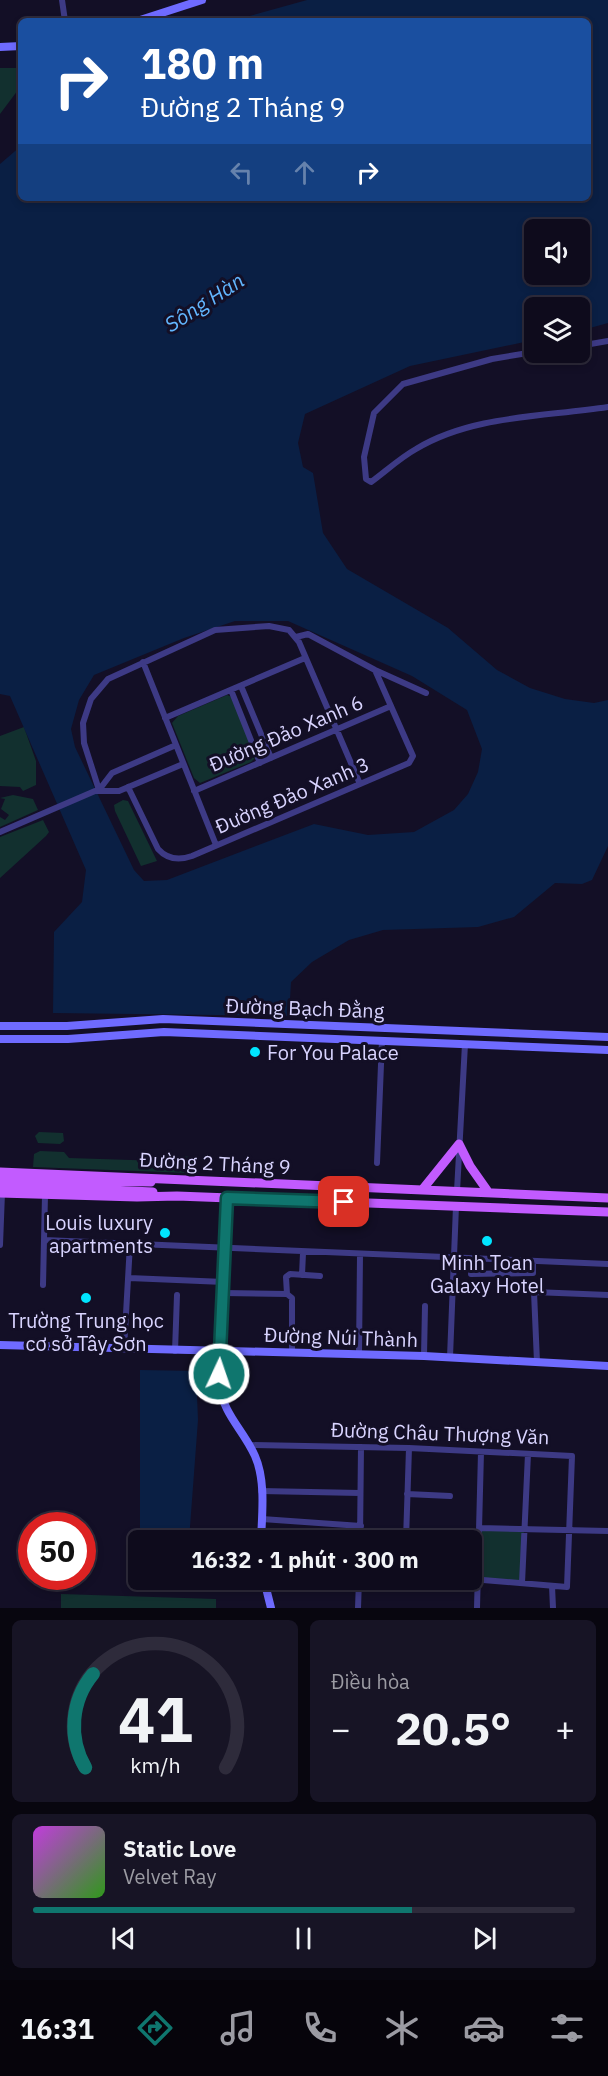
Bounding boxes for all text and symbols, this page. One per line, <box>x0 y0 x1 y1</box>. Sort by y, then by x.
text: 180 m <box>141 36 264 91</box>
icon: right <box>42 42 120 120</box>
text: Đường 2 Tháng 9 <box>141 89 346 124</box>
icon: left <box>225 156 258 189</box>
icon: ahead <box>288 156 321 189</box>
icon: right <box>351 156 384 189</box>
map controls <box>524 219 590 363</box>
button: sound <box>524 219 590 285</box>
water label: Sông Hàn <box>159 266 249 338</box>
button: layers <box>524 297 590 363</box>
street label: Đường Đảo Xanh 6 <box>205 688 367 778</box>
street label: Đường Đảo Xanh 3 <box>211 750 373 840</box>
street label: Đường Bạch Đằng <box>225 992 385 1024</box>
place label: For You Palace <box>267 1039 399 1066</box>
marker: For You Palace <box>248 1045 262 1059</box>
street label: Đường 2 Tháng 9 <box>139 1146 291 1180</box>
pin <box>318 1176 369 1227</box>
icon: arrive <box>327 1185 360 1218</box>
place label: Louis luxury apartments <box>45 1209 153 1259</box>
marker: Louis luxury apartments <box>158 1226 172 1240</box>
marker: Minh Toan Galaxy Hotel <box>480 1234 494 1248</box>
place label: Minh Toan Galaxy Hotel <box>430 1249 544 1299</box>
marker: Trường Trung học cơ sở Tây Sơn <box>79 1291 93 1305</box>
place label: Trường Trung học cơ sở Tây Sơn <box>8 1307 164 1357</box>
street label: Đường Núi Thành <box>264 1321 418 1353</box>
position arrow <box>187 1342 251 1406</box>
street label: Đường Châu Thượng Văn <box>330 1416 550 1450</box>
speed limit sign: 50 <box>18 1512 96 1590</box>
text: 16:32 · 1 phút · 300 m <box>191 1545 419 1574</box>
text: Điều hòa <box>331 1668 410 1695</box>
text: 41 <box>118 1678 192 1759</box>
text: 20.5° <box>395 1699 511 1757</box>
text: − <box>331 1707 351 1750</box>
text: + <box>555 1707 575 1750</box>
text: km/h <box>130 1751 180 1779</box>
text: Static Love <box>123 1834 236 1863</box>
text: Velvet Ray <box>123 1863 216 1890</box>
icon: previous <box>107 1922 140 1955</box>
icon: pause <box>287 1922 320 1955</box>
icon: next <box>468 1922 501 1955</box>
icon: directions <box>134 2007 176 2049</box>
icon: music <box>217 2007 259 2049</box>
icon: phone <box>299 2007 341 2049</box>
icon: climate <box>381 2007 423 2049</box>
icon: car <box>463 2007 505 2049</box>
icon: filters <box>546 2007 588 2049</box>
text: 16:31 <box>20 2011 94 2046</box>

